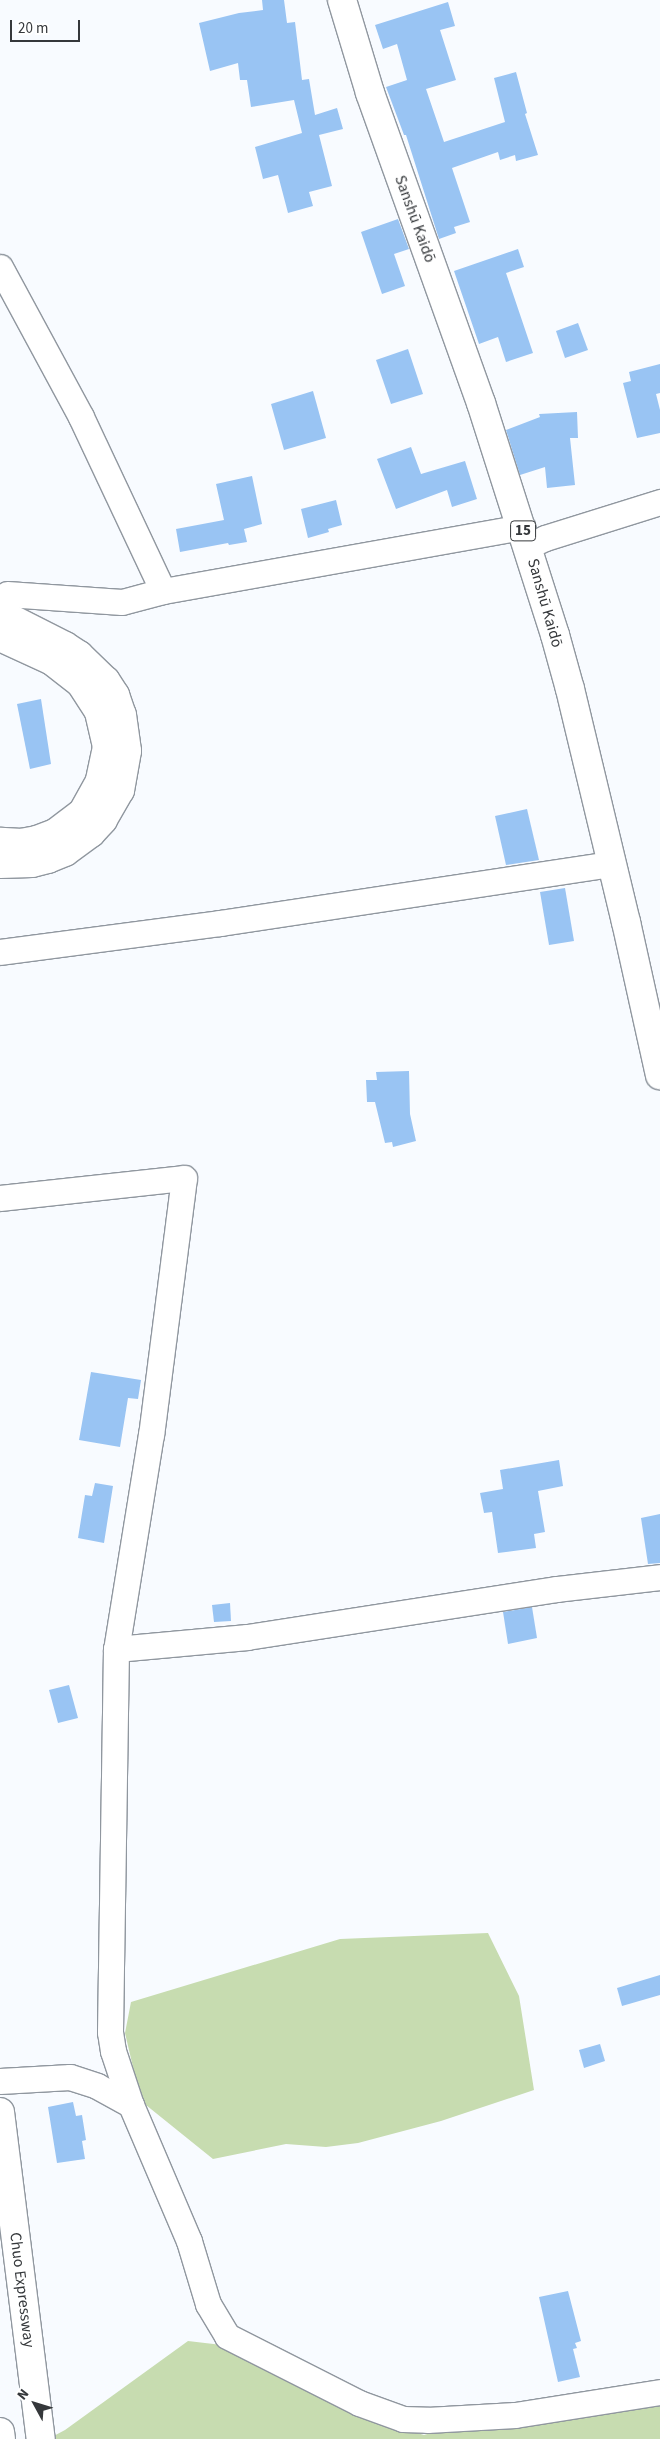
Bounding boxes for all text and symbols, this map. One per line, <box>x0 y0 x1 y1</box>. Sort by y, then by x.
scale bar <box>12 10 82 42</box>
text: 20 m <box>18 18 48 39</box>
street label: Sanshū Kaidō <box>390 173 440 265</box>
road number: 15 <box>509 518 537 544</box>
street label: Sanshū Kaidō <box>523 556 567 650</box>
street label: Chuo Expressway <box>5 2231 39 2349</box>
north arrow <box>10 2379 60 2429</box>
text: N <box>13 2385 34 2404</box>

